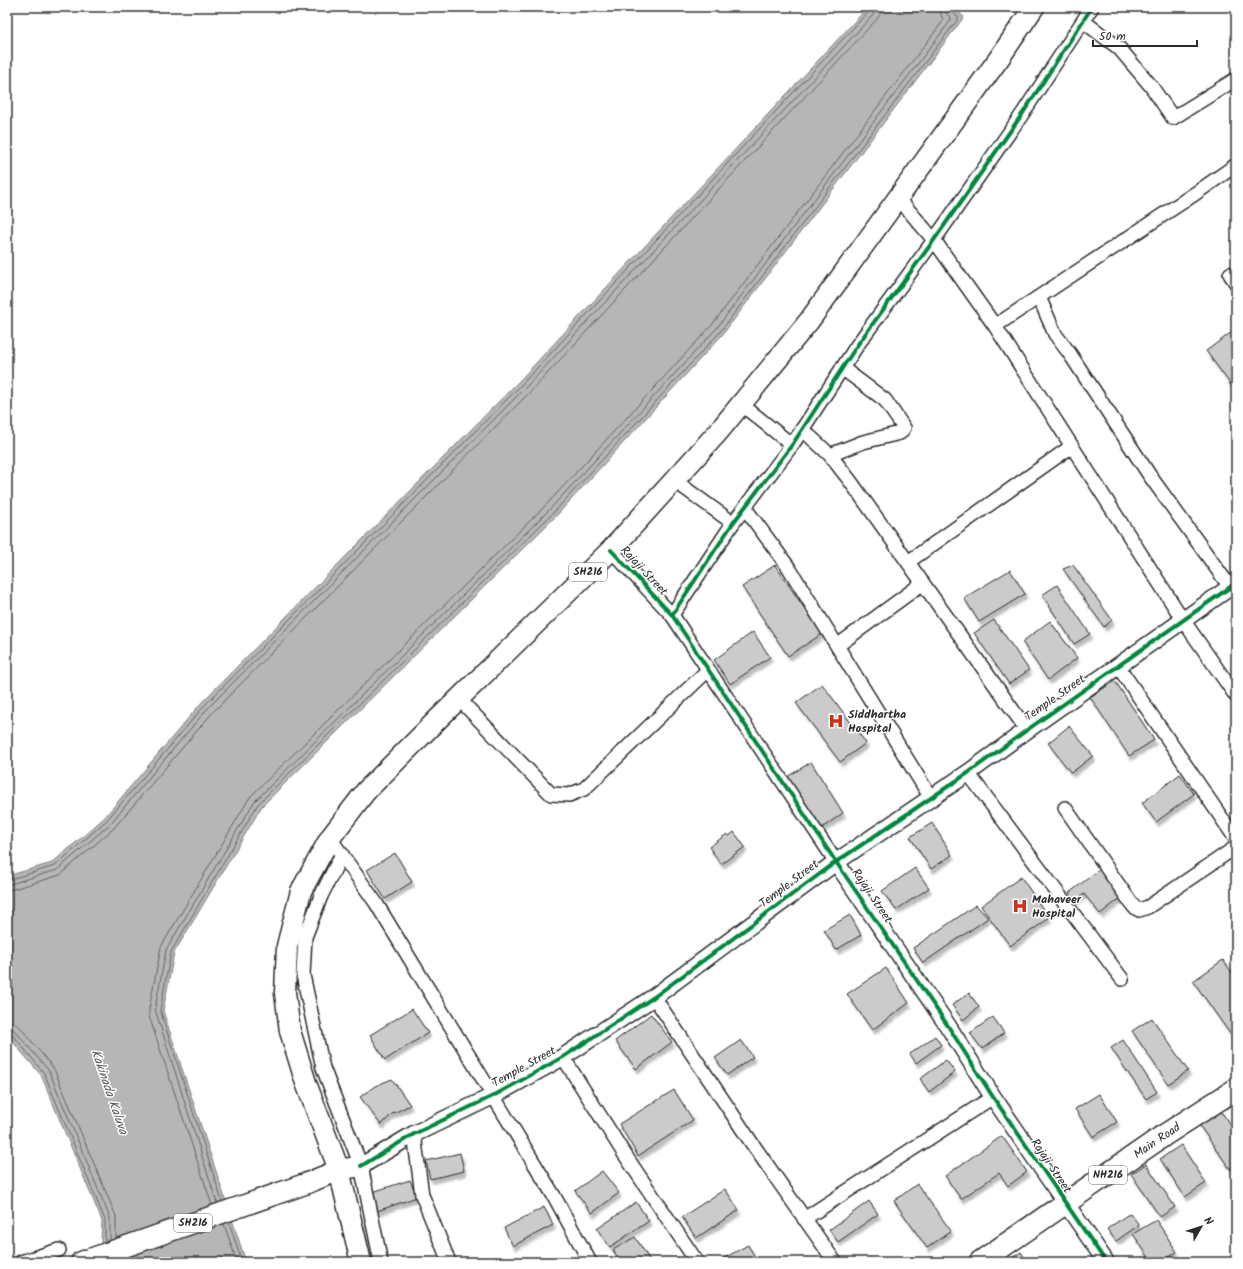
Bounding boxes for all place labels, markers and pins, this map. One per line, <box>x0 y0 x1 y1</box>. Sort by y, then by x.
place label: Siddhartha Hospital <box>848 705 906 738</box>
hospital icon: Siddhartha Hospital <box>827 712 845 730</box>
place label: Mahaveer Hospital <box>1032 890 1082 923</box>
hospital icon: Mahaveer Hospital <box>1011 897 1029 915</box>

